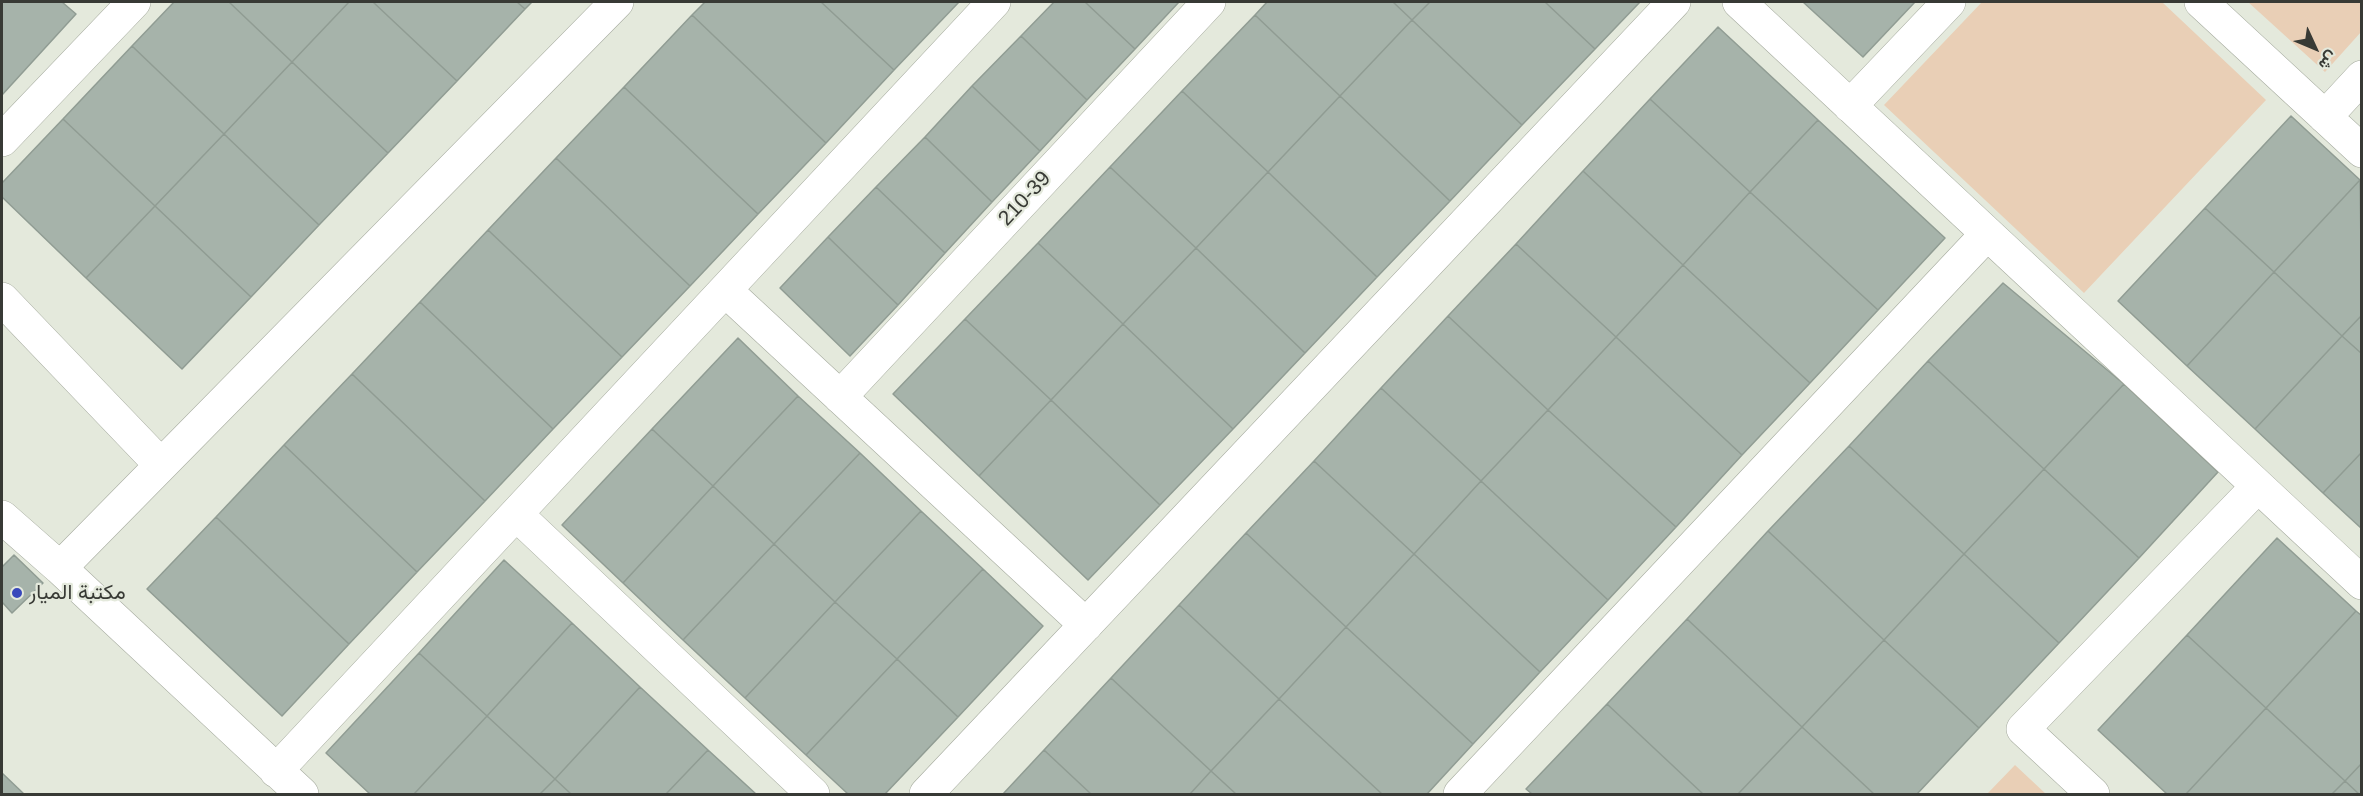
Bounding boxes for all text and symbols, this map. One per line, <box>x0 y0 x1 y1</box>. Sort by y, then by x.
north arrow <box>2285 18 2345 78</box>
text: ش <box>2316 48 2341 74</box>
street label: 210-39 <box>993 166 1057 232</box>
place label: مكتبة الميار <box>29 580 126 606</box>
marker: مكتبة الميار <box>10 586 24 600</box>

